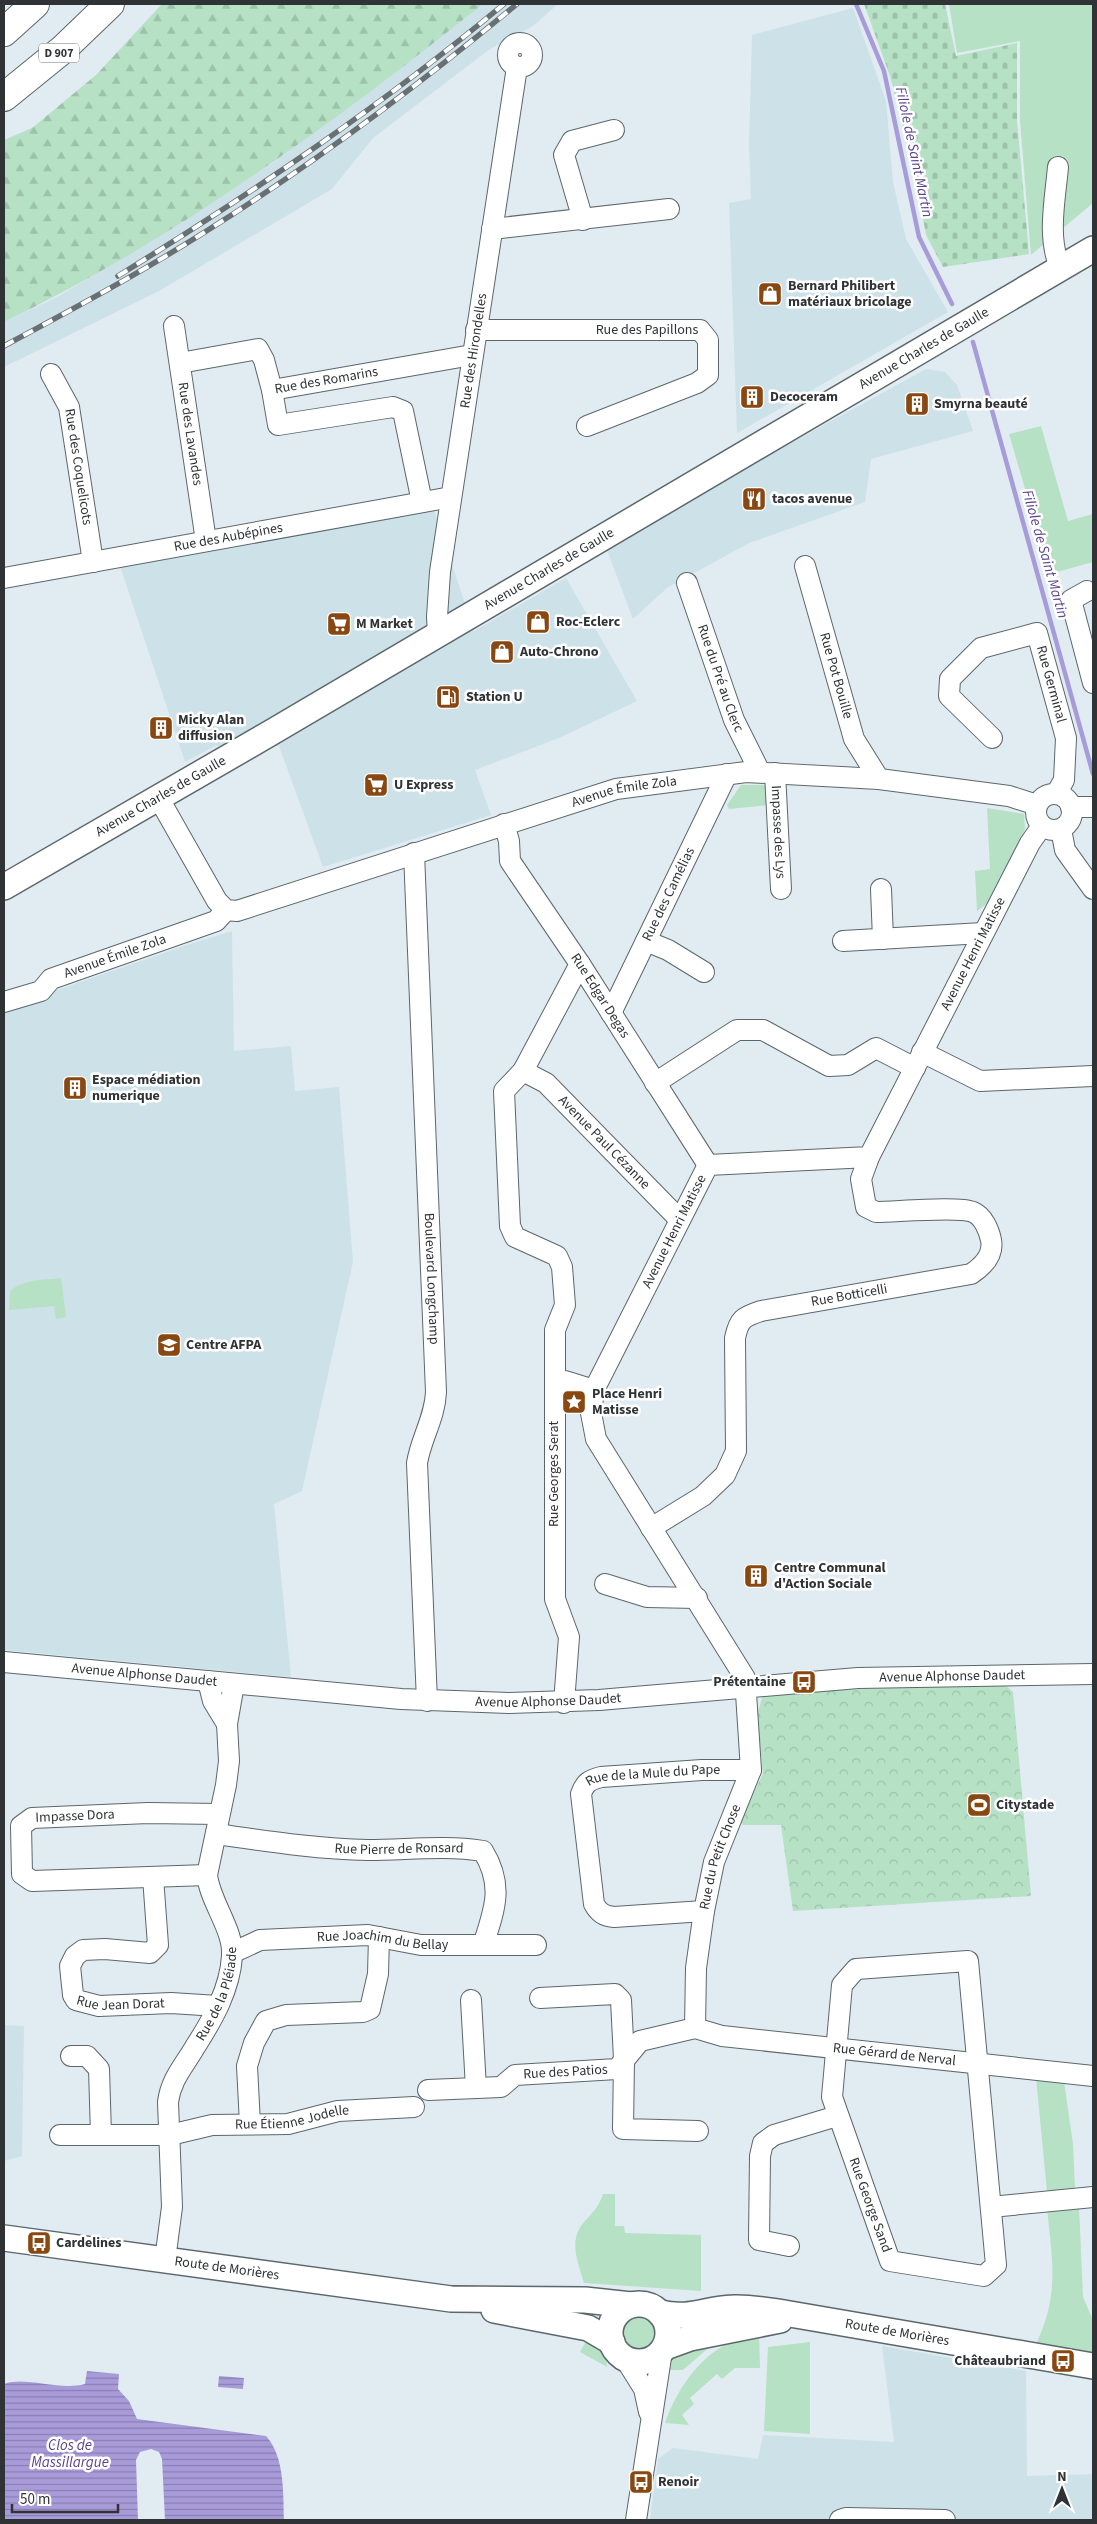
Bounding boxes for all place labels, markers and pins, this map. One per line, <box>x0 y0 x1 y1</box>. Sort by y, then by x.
place label: Bernard Philibert matériaux bricolage <box>788 276 912 312</box>
shop icon: Bernard Philibert matériaux bricolage <box>757 281 783 307</box>
building icon: Decoceram <box>739 384 765 410</box>
place label: Decoceram <box>770 387 838 407</box>
building icon: Smyrna beauté <box>904 391 930 417</box>
place label: Smyrna beauté <box>934 394 1028 414</box>
restaurant icon: tacos avenue <box>741 486 767 512</box>
place label: tacos avenue <box>772 489 852 509</box>
shop icon: Roc-Eclerc <box>525 609 551 635</box>
supermarket icon: M Market <box>326 611 352 637</box>
place label: Roc-Eclerc <box>556 612 621 632</box>
place label: M Market <box>356 614 413 634</box>
shop icon: Auto-Chrono <box>489 639 515 665</box>
place label: Auto-Chrono <box>519 642 599 662</box>
fuel station icon: Station U <box>435 684 461 710</box>
place label: Station U <box>466 687 523 707</box>
place label: Micky Alan diffusion <box>178 710 244 746</box>
building icon: Micky Alan diffusion <box>148 715 174 741</box>
supermarket icon: U Express <box>363 772 389 798</box>
place label: U Express <box>394 775 453 795</box>
place label: Espace médiation numerique <box>92 1070 201 1106</box>
building icon: Espace médiation numerique <box>62 1075 88 1101</box>
school or university icon: Centre AFPA <box>156 1332 182 1358</box>
place label: Centre AFPA <box>186 1335 262 1355</box>
place label: Place Henri Matisse <box>592 1384 662 1420</box>
place icon: Place Henri Matisse <box>561 1389 587 1415</box>
place label: Centre Communal d'Action Sociale <box>774 1558 886 1594</box>
building icon: Centre Communal d'Action Sociale <box>743 1563 769 1589</box>
bus stop icon: Prétentaine <box>791 1669 817 1695</box>
place label: Prétentaine <box>713 1672 786 1692</box>
sports icon: Citystade <box>966 1792 992 1818</box>
place label: Citystade <box>996 1795 1054 1815</box>
bus stop icon: Cardelines <box>26 2230 52 2256</box>
place label: Cardelines <box>56 2233 122 2253</box>
bus stop icon: Châteaubriand <box>1050 2348 1076 2374</box>
place label: Châteaubriand <box>954 2351 1046 2371</box>
bus stop icon: Renoir <box>628 2469 654 2495</box>
place label: Renoir <box>658 2472 699 2492</box>

